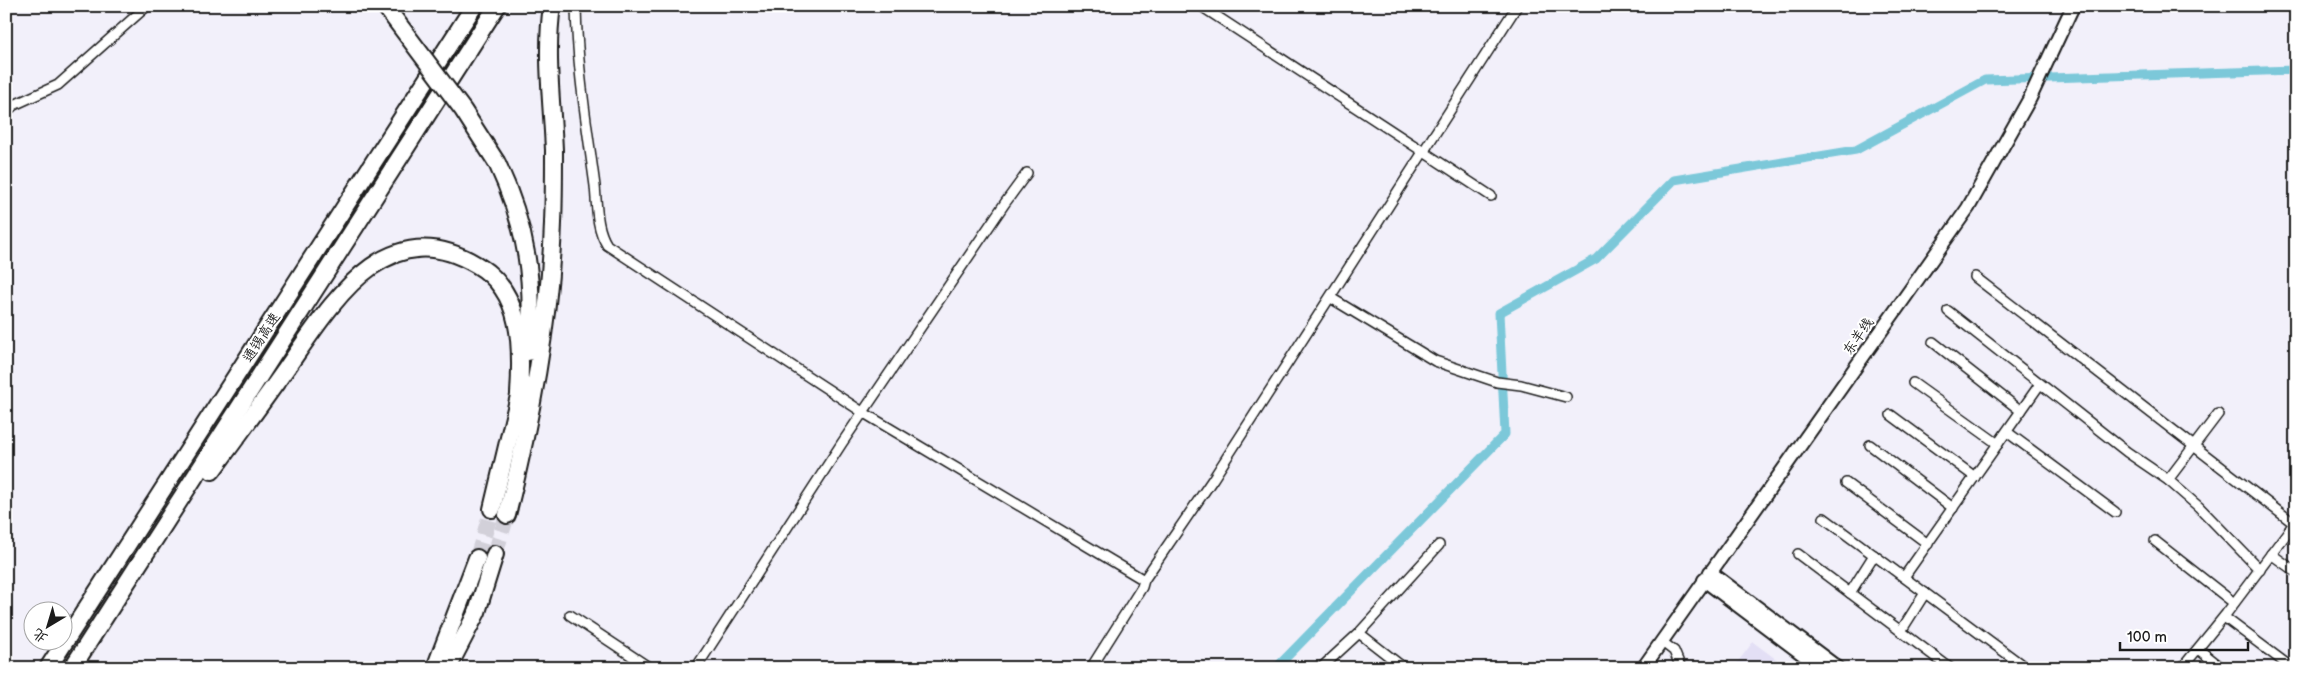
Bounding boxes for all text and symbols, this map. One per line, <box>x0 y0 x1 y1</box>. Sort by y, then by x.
street label: 通锡高速 <box>239 309 284 365</box>
street label: 东羊线 <box>1839 314 1877 358</box>
north arrow <box>22 602 72 652</box>
scale bar <box>2120 619 2247 651</box>
text: 北 <box>30 625 51 647</box>
text: 100 m <box>2127 628 2167 647</box>

